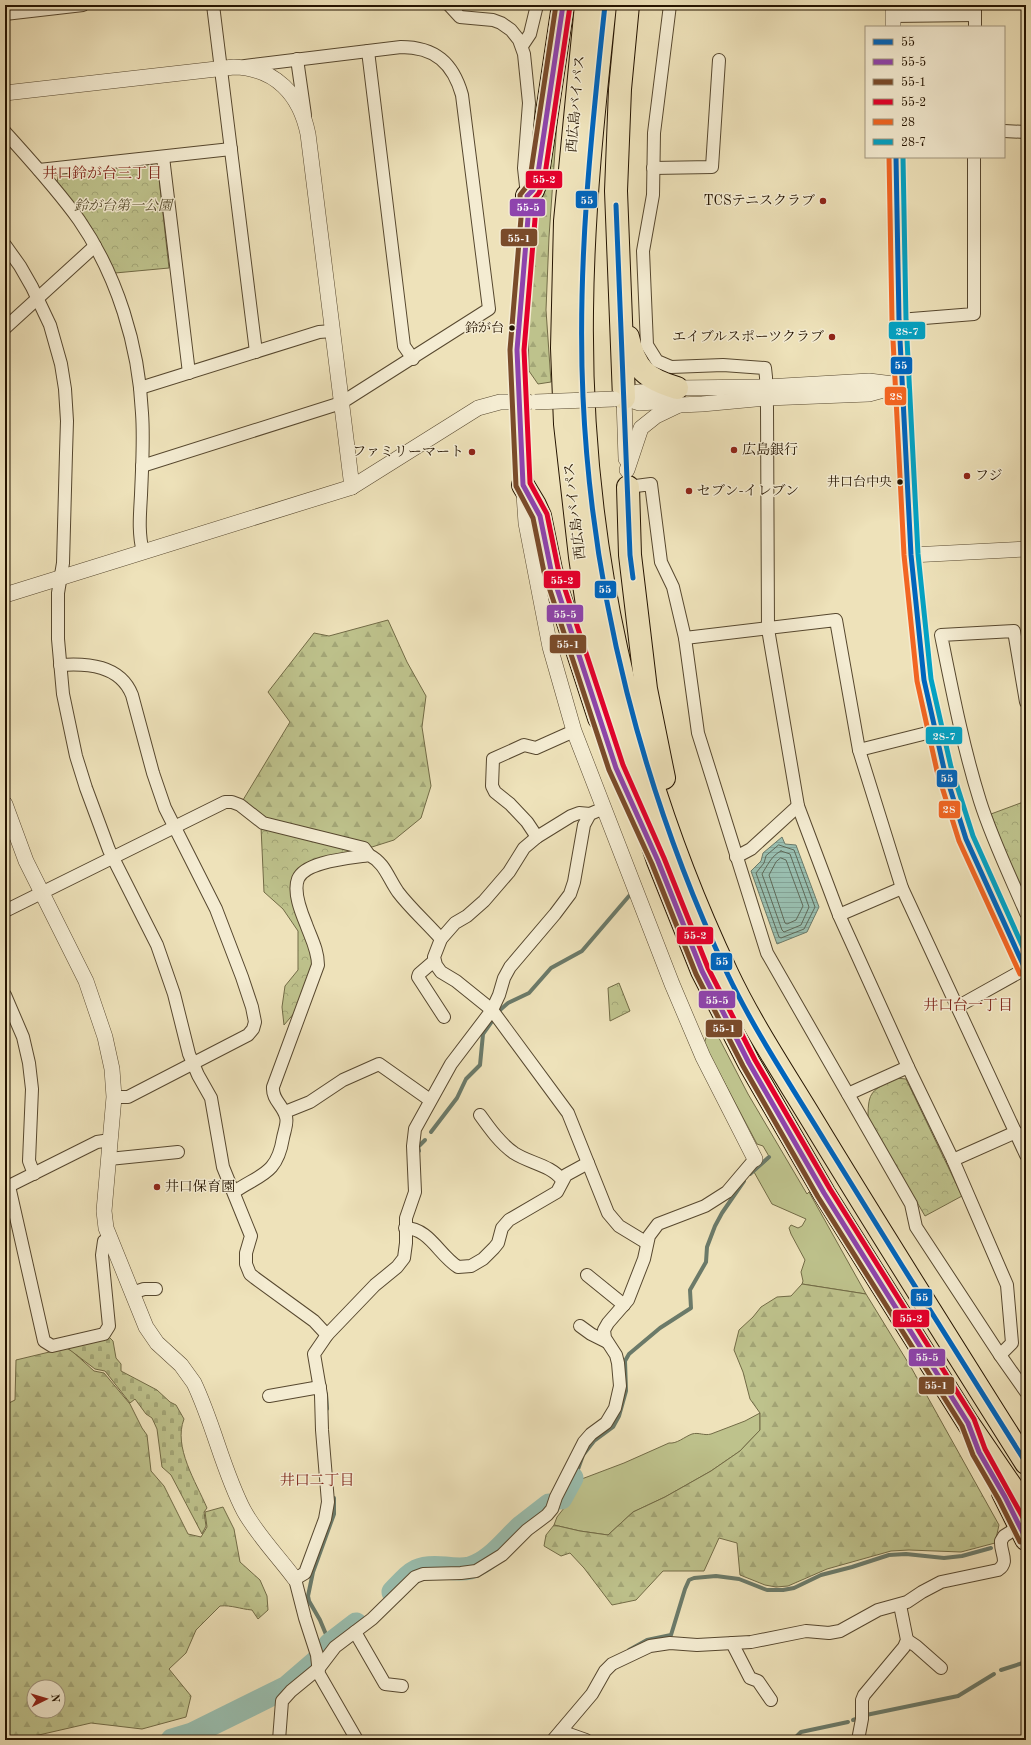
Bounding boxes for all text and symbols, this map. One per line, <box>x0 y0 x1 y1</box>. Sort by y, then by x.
legend <box>865 26 1005 158</box>
text: 55 <box>901 36 915 49</box>
street label: 西広島バイパス <box>564 55 587 153</box>
text: 55-5 <box>901 56 926 69</box>
text: 55-1 <box>901 76 926 89</box>
text: 55-2 <box>901 96 926 109</box>
text: 28 <box>901 117 915 129</box>
text: 28-7 <box>901 137 926 149</box>
district label: 井口鈴が台三丁目 <box>42 165 162 182</box>
line badge: 55-2 <box>525 170 563 189</box>
text: 55-2 <box>532 175 556 186</box>
line badge: 55 <box>575 190 598 209</box>
place label: TCSテニスクラブ <box>704 193 815 208</box>
text: 55 <box>581 196 593 207</box>
marker: TCSテニスクラブ <box>818 196 828 206</box>
park label: 鈴が台第一公園 <box>74 198 174 213</box>
line badge: 55-5 <box>509 198 546 217</box>
text: 55-5 <box>516 203 540 214</box>
line badge: 55-1 <box>500 228 538 247</box>
text: 55-1 <box>507 234 531 245</box>
place label: 鈴が台 <box>465 321 504 335</box>
line badge: 28-7 <box>888 321 926 340</box>
marker: 鈴が台 <box>507 323 517 333</box>
text: 28-7 <box>895 327 919 338</box>
place label: エイブルスポーツクラブ <box>672 329 824 344</box>
marker: エイブルスポーツクラブ <box>827 332 837 342</box>
line badge: 55 <box>890 356 913 375</box>
text: 55 <box>895 361 907 372</box>
line badge: 28 <box>884 386 907 406</box>
text: 28 <box>890 392 902 403</box>
place label: 広島銀行 <box>742 442 798 457</box>
place label: ファミリーマート <box>352 445 464 459</box>
marker: 広島銀行 <box>729 445 739 455</box>
marker: ファミリーマート <box>467 447 477 457</box>
street label: 西広島バイパス <box>561 462 588 560</box>
place label: フジ <box>975 468 1002 483</box>
marker: フジ <box>962 471 972 481</box>
place label: 井口台中央 <box>827 475 892 489</box>
marker: 井口台中央 <box>895 477 905 487</box>
place label: セブン-イレブン <box>697 483 799 498</box>
marker: セブン-イレブン <box>684 486 694 496</box>
line badge: 55-2 <box>543 570 581 589</box>
text: 55-2 <box>550 576 574 587</box>
line badge: 55 <box>594 580 617 599</box>
text: 55 <box>599 585 611 596</box>
line badge: 55-5 <box>546 604 584 623</box>
text: 55-5 <box>553 610 577 621</box>
line badge: 55-1 <box>549 634 587 654</box>
text: 55-1 <box>556 640 580 651</box>
line badge: 28-7 <box>925 726 963 745</box>
text: 28-7 <box>932 732 956 743</box>
line badge: 55 <box>936 769 958 788</box>
text: 55 <box>941 774 953 785</box>
line badge: 28 <box>938 800 961 819</box>
text: 28 <box>943 805 955 816</box>
line badge: 55-2 <box>676 926 714 945</box>
text: 55-2 <box>683 931 707 942</box>
line badge: 55 <box>710 952 733 971</box>
text: 55 <box>716 957 728 968</box>
line badge: 55-5 <box>698 990 736 1009</box>
text: 55-5 <box>705 996 729 1007</box>
district label: 井口台一丁目 <box>923 997 1013 1014</box>
line badge: 55-1 <box>705 1019 743 1038</box>
text: 55-1 <box>712 1024 736 1035</box>
place label: 井口保育園 <box>165 1179 235 1194</box>
marker: 井口保育園 <box>152 1182 162 1192</box>
line badge: 55 <box>910 1288 933 1307</box>
text: 55 <box>916 1293 928 1304</box>
line badge: 55-2 <box>892 1309 930 1328</box>
text: 55-2 <box>899 1314 923 1325</box>
line badge: 55-5 <box>908 1348 946 1367</box>
text: 55-5 <box>915 1353 939 1364</box>
line badge: 55-1 <box>918 1376 955 1395</box>
text: 55-1 <box>924 1381 948 1392</box>
district label: 井口二丁目 <box>279 1472 355 1489</box>
north arrow <box>26 1679 66 1719</box>
text: N <box>49 1694 60 1704</box>

